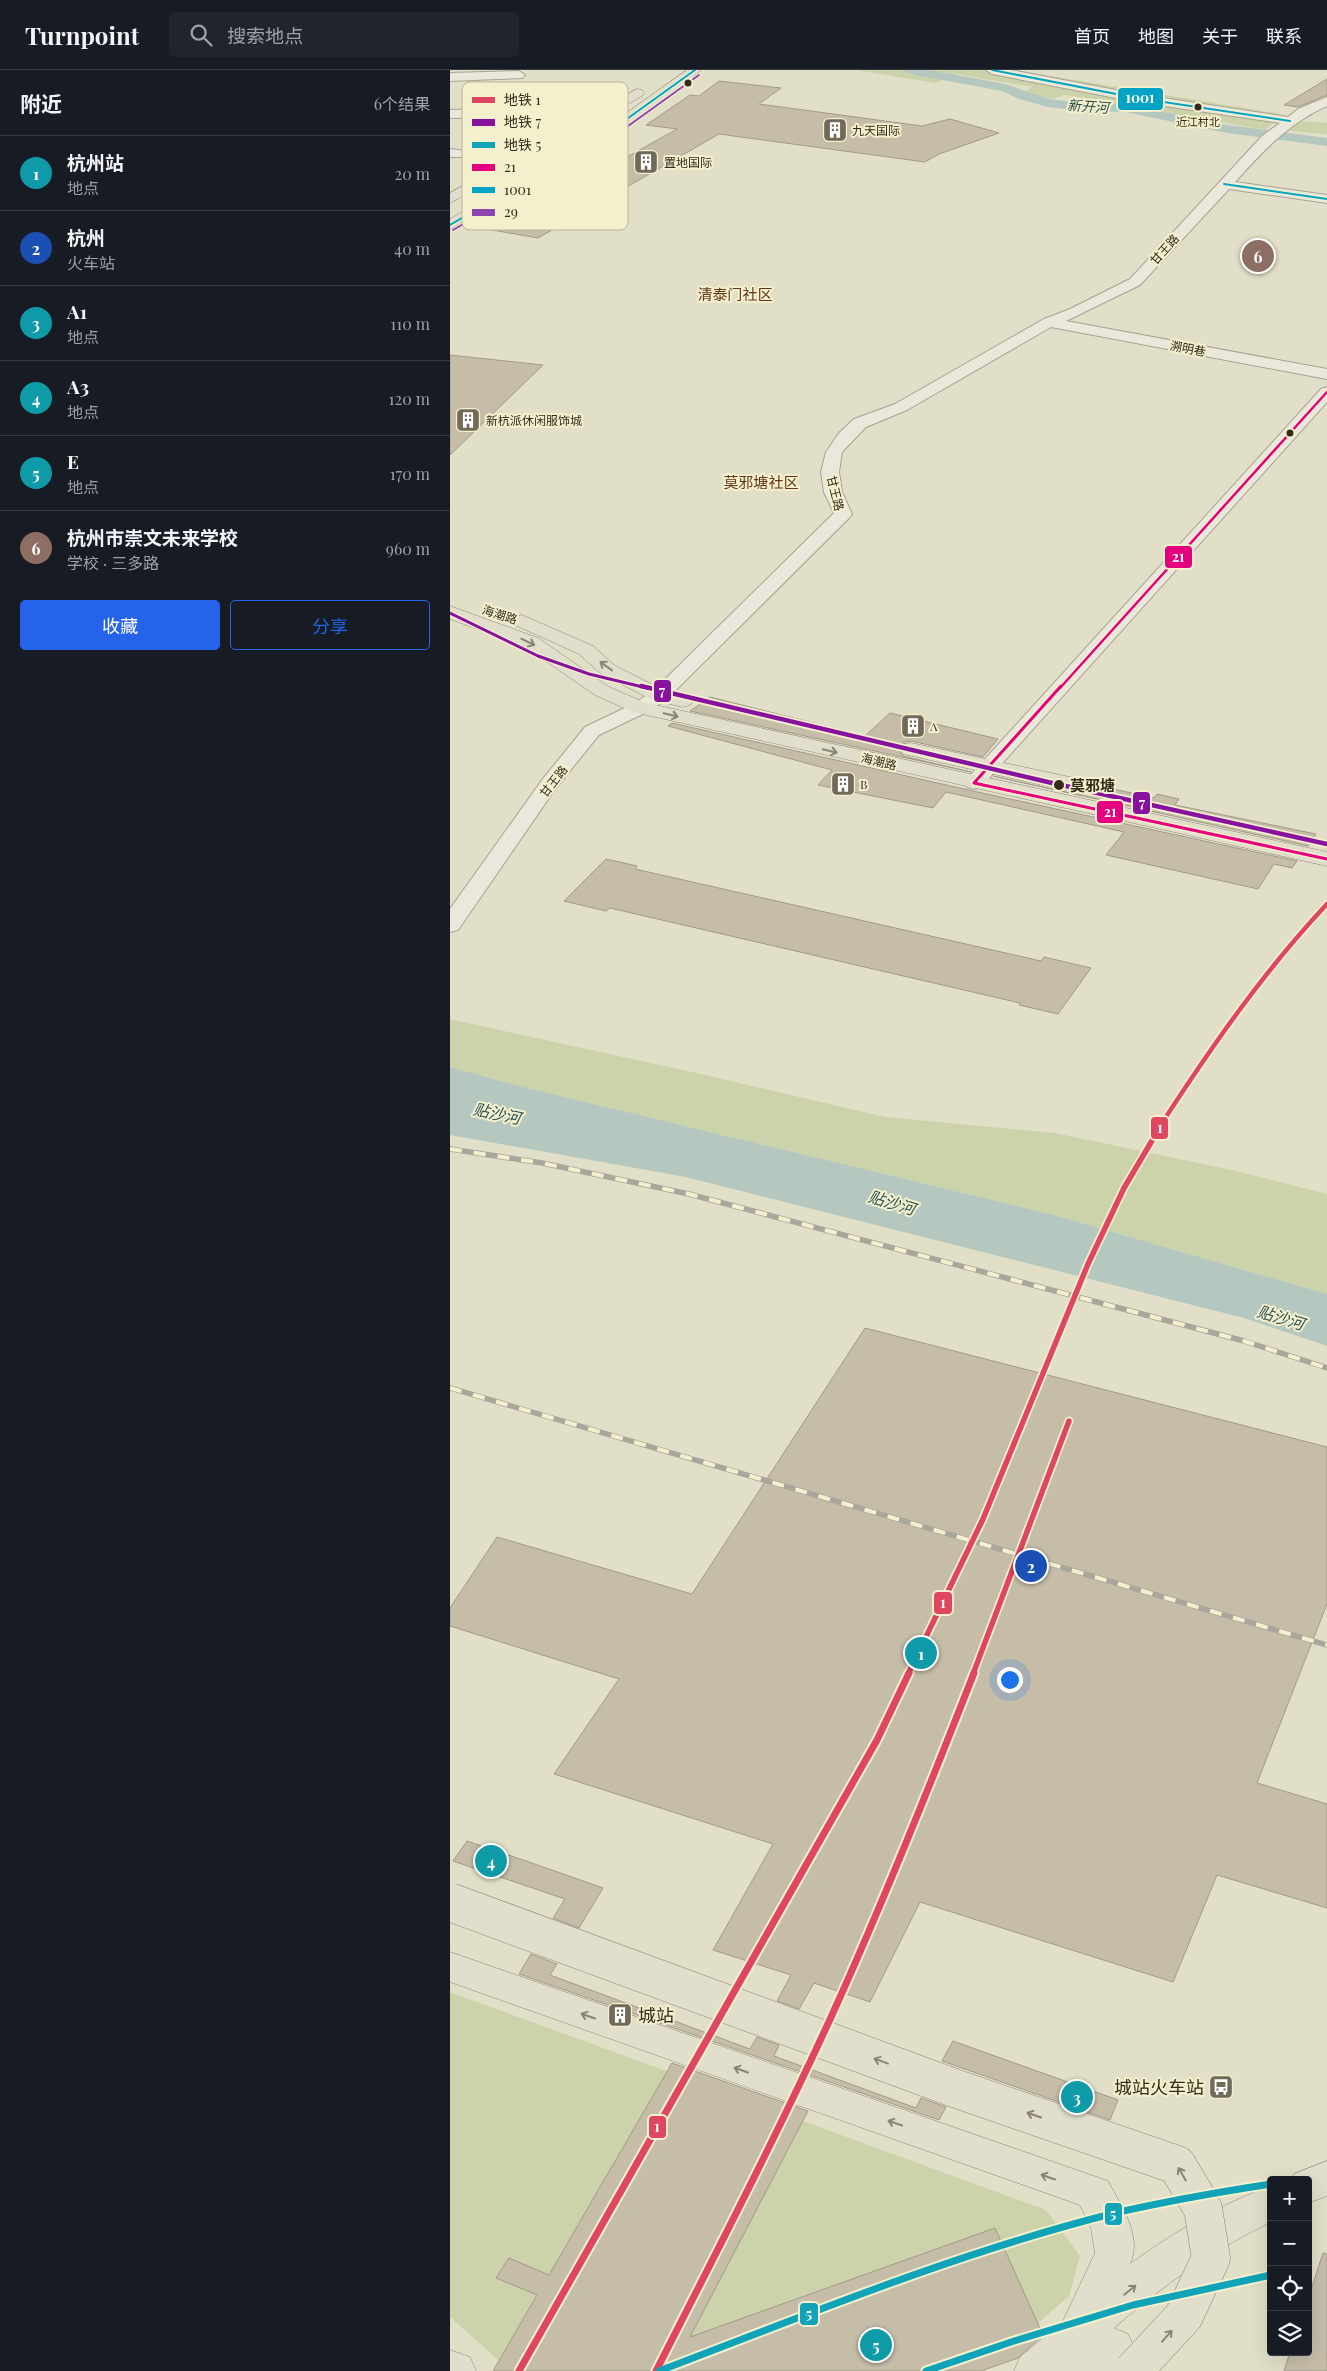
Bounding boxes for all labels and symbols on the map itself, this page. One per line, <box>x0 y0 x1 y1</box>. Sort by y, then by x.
unlabelled marker <box>683 78 693 88</box>
legend <box>462 82 628 230</box>
line badge: 1001 <box>1117 87 1164 111</box>
text: 1001 <box>1126 88 1154 107</box>
text: 地铁 1 <box>504 90 541 109</box>
water label: 新开河 <box>1066 95 1113 117</box>
marker: 近江村北 <box>1193 102 1203 112</box>
text: 地铁 7 <box>504 112 541 131</box>
place label: 近江村北 <box>1176 114 1220 129</box>
building icon: 九天国际 <box>822 117 848 143</box>
place label: 九天国际 <box>852 122 900 138</box>
text: 地铁 5 <box>504 135 541 154</box>
building icon: 置地国际 <box>633 149 659 175</box>
place label: 置地国际 <box>664 154 712 170</box>
text: 21 <box>504 157 516 176</box>
text: 1001 <box>504 180 531 199</box>
text: 29 <box>504 202 518 221</box>
street label: 甘王路 <box>1146 230 1182 268</box>
pin: 6 <box>1242 237 1274 275</box>
district label: 清泰门社区 <box>697 284 773 304</box>
street label: 溯明巷 <box>1169 337 1207 359</box>
building icon: 新杭派休闲服饰城 <box>455 407 481 433</box>
place label: 新杭派休闲服饰城 <box>486 412 582 428</box>
unlabelled marker <box>1285 428 1295 438</box>
district label: 莫邪塘社区 <box>723 472 799 492</box>
street label: 甘王路 <box>824 474 848 512</box>
line badge: 21 <box>1164 545 1193 569</box>
text: 21 <box>1172 547 1184 566</box>
street label: 海潮路 <box>480 601 520 627</box>
one-way arrow <box>520 638 535 647</box>
one-way arrow <box>599 661 613 671</box>
line badge: 7 <box>653 679 672 703</box>
text: 7 <box>659 681 666 700</box>
one-way arrow <box>663 711 679 720</box>
building icon: A <box>900 713 926 739</box>
place label: A <box>929 718 938 734</box>
one-way arrow <box>821 746 837 756</box>
street label: 海潮路 <box>860 749 898 773</box>
street label: 甘王路 <box>536 762 570 800</box>
building icon: B <box>830 771 856 797</box>
place label: 莫邪塘 <box>1070 775 1115 795</box>
place label: B <box>860 776 867 792</box>
marker: 莫邪塘 <box>1052 778 1066 792</box>
line badge: 7 <box>1132 791 1151 815</box>
text: 7 <box>1139 793 1146 812</box>
line badge: 21 <box>1096 800 1124 824</box>
text: 21 <box>1104 802 1116 821</box>
water label: 贴沙河 <box>471 1098 526 1129</box>
line badge: 1 <box>1150 1116 1169 1140</box>
text: 1 <box>1157 1118 1163 1137</box>
water label: 贴沙河 <box>866 1185 921 1220</box>
water label: 贴沙河 <box>1255 1300 1310 1335</box>
pin: 2 <box>1015 1547 1047 1585</box>
line badge: 1 <box>933 1591 953 1615</box>
text: 1 <box>940 1593 946 1612</box>
pin: 1 <box>905 1634 937 1672</box>
your location <box>997 1667 1023 1693</box>
pin: 4 <box>475 1842 507 1880</box>
building icon: 城站 <box>607 2002 633 2028</box>
place label: 城站 <box>638 2003 674 2027</box>
one-way arrow <box>581 2011 596 2020</box>
one-way arrow <box>873 2056 889 2065</box>
one-way arrow <box>734 2064 750 2074</box>
bus stop icon: 城站火车站 <box>1208 2074 1234 2100</box>
place label: 城站火车站 <box>1114 2075 1204 2099</box>
pin: 3 <box>1061 2078 1093 2116</box>
one-way arrow <box>1026 2110 1042 2119</box>
line badge: 1 <box>648 2115 667 2139</box>
text: 1 <box>654 2117 660 2136</box>
one-way arrow <box>887 2118 903 2127</box>
one-way arrow <box>1177 2168 1187 2182</box>
one-way arrow <box>1041 2172 1056 2181</box>
line badge: 5 <box>1104 2202 1123 2226</box>
text: 5 <box>1110 2204 1116 2223</box>
one-way arrow <box>1124 2285 1137 2296</box>
line badge: 5 <box>799 2302 819 2326</box>
text: 5 <box>806 2304 812 2323</box>
pin: 5 <box>860 2326 892 2364</box>
one-way arrow <box>1161 2329 1172 2342</box>

